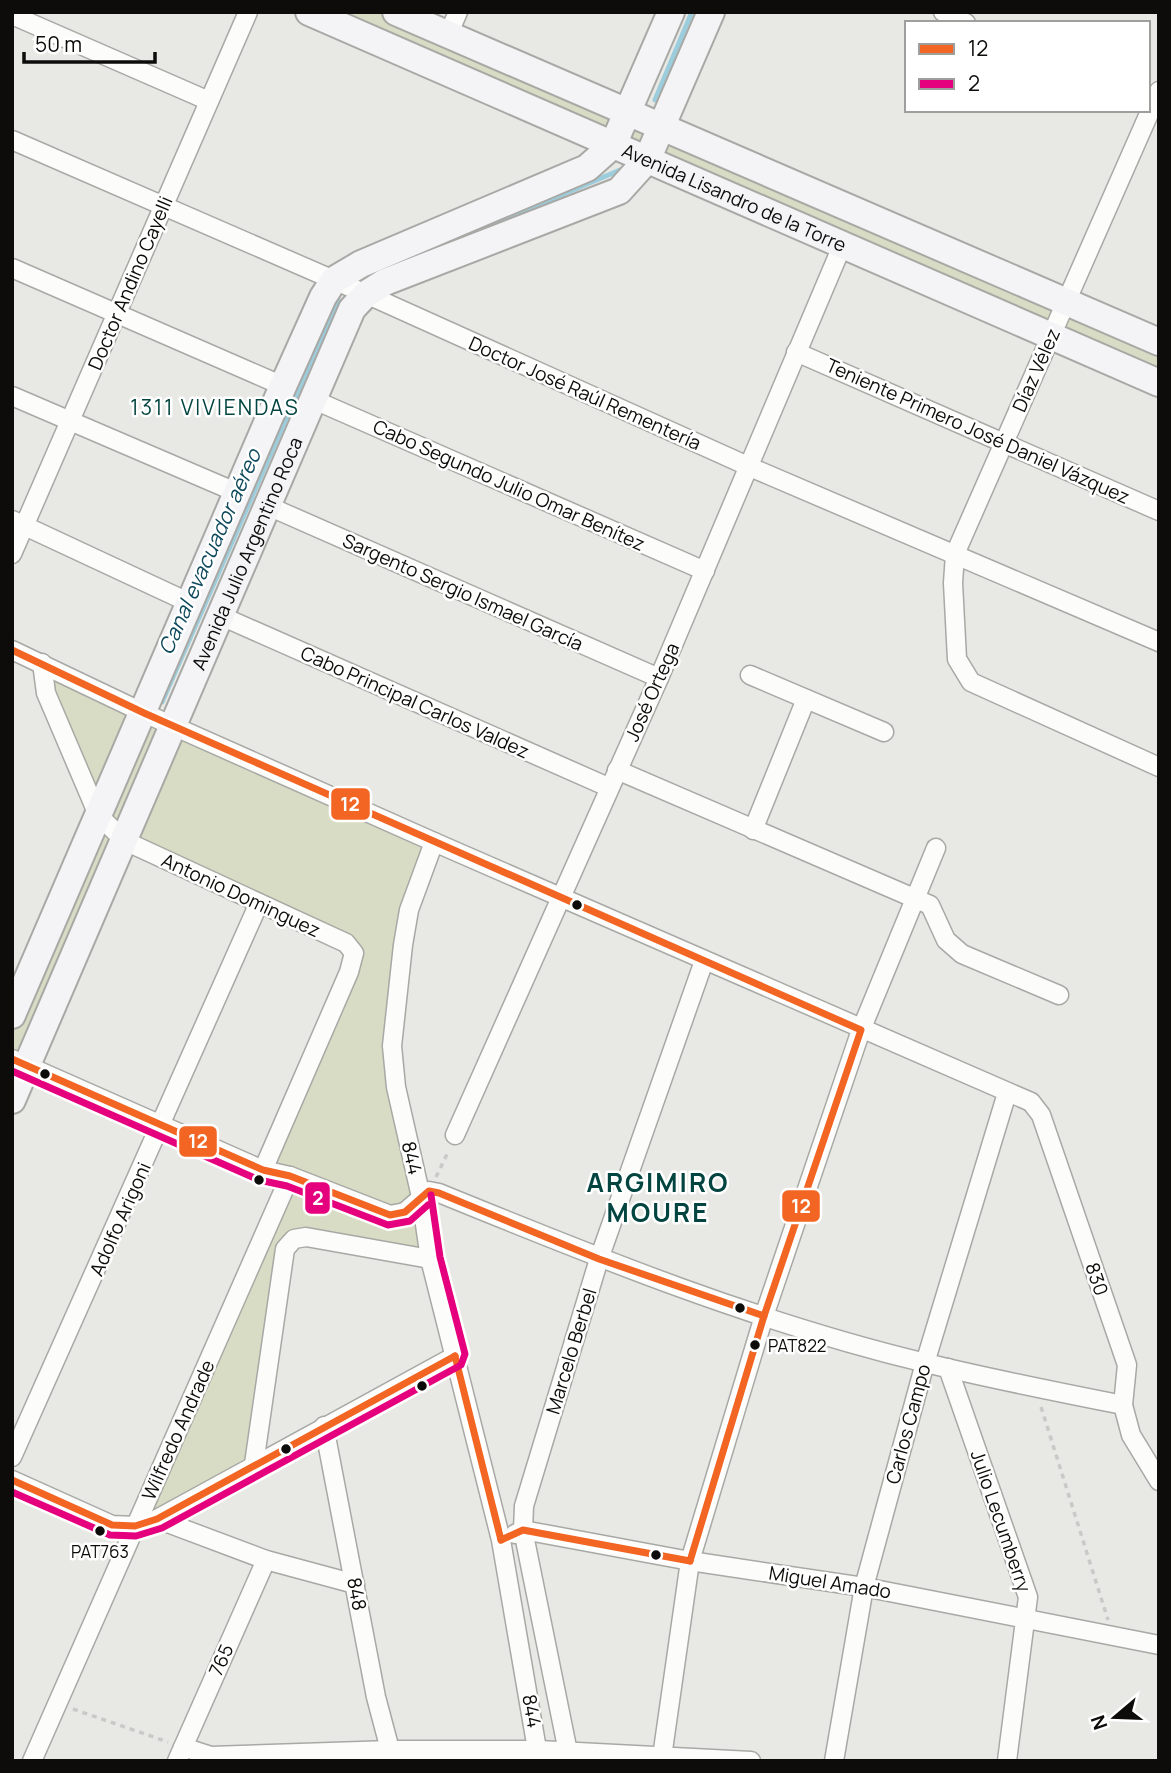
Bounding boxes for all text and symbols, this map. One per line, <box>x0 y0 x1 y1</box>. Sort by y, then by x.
scale bar <box>24 21 156 65</box>
legend <box>905 21 1150 112</box>
text: 50 m <box>35 30 82 58</box>
text: 12 <box>968 34 988 62</box>
text: 2 <box>968 69 980 97</box>
street label: Avenida Lisandro de la Torre <box>618 137 851 258</box>
street label: Doctor Andino Cayelli <box>82 192 178 374</box>
street label: Díaz Vélez <box>1006 324 1066 416</box>
street label: Doctor José Raúl Rementería <box>465 330 705 456</box>
street label: Teniente Primero José Daniel Vázquez <box>822 352 1134 510</box>
district label: 1311 VIVIENDAS <box>130 393 300 421</box>
street label: Cabo Segundo Julio Omar Benítez <box>369 413 649 557</box>
street label: Avenida Julio Argentino Roca <box>185 433 309 674</box>
water label: Canal evacuador aéreo <box>151 443 268 659</box>
street label: Sargento Sergio Ismael García <box>339 527 587 657</box>
street label: José Ortega <box>619 638 685 746</box>
street label: Cabo Principal Carlos Valdez <box>297 640 533 764</box>
line badge: 12 <box>330 787 371 821</box>
text: 12 <box>340 791 360 817</box>
street label: Antonio Dominguez <box>158 847 324 943</box>
unlabelled marker <box>570 898 584 912</box>
unlabelled marker <box>38 1067 52 1081</box>
line badge: 12 <box>178 1125 218 1158</box>
text: 12 <box>188 1128 208 1154</box>
street label: 844 <box>396 1139 428 1177</box>
street label: Adolfo Arigoni <box>83 1158 157 1280</box>
district label: ARGIMIRO MOURE <box>586 1164 730 1230</box>
unlabelled marker <box>252 1173 266 1187</box>
line badge: 2 <box>304 1181 331 1215</box>
text: 2 <box>312 1185 324 1211</box>
line badge: 12 <box>781 1189 821 1223</box>
text: 12 <box>791 1193 811 1219</box>
street label: 830 <box>1079 1259 1115 1299</box>
street label: Marcelo Berbel <box>540 1285 602 1417</box>
unlabelled marker <box>733 1301 747 1315</box>
place label: PAT822 <box>768 1334 827 1357</box>
marker: PAT822 <box>748 1338 762 1352</box>
street label: Wilfredo Andrade <box>135 1356 221 1504</box>
street label: Carlos Campo <box>880 1361 936 1487</box>
unlabelled marker <box>415 1379 429 1393</box>
unlabelled marker <box>279 1442 293 1456</box>
street label: Julio Lecumberry <box>965 1446 1037 1596</box>
marker: PAT763 <box>93 1524 107 1538</box>
place label: PAT763 <box>71 1540 129 1563</box>
unlabelled marker <box>649 1548 663 1562</box>
street label: Miguel Amado <box>767 1560 893 1604</box>
street label: 848 <box>341 1575 373 1613</box>
street label: 765 <box>203 1640 239 1680</box>
north arrow <box>1080 1682 1150 1752</box>
street label: 844 <box>516 1692 548 1730</box>
text: N <box>1084 1712 1113 1733</box>

